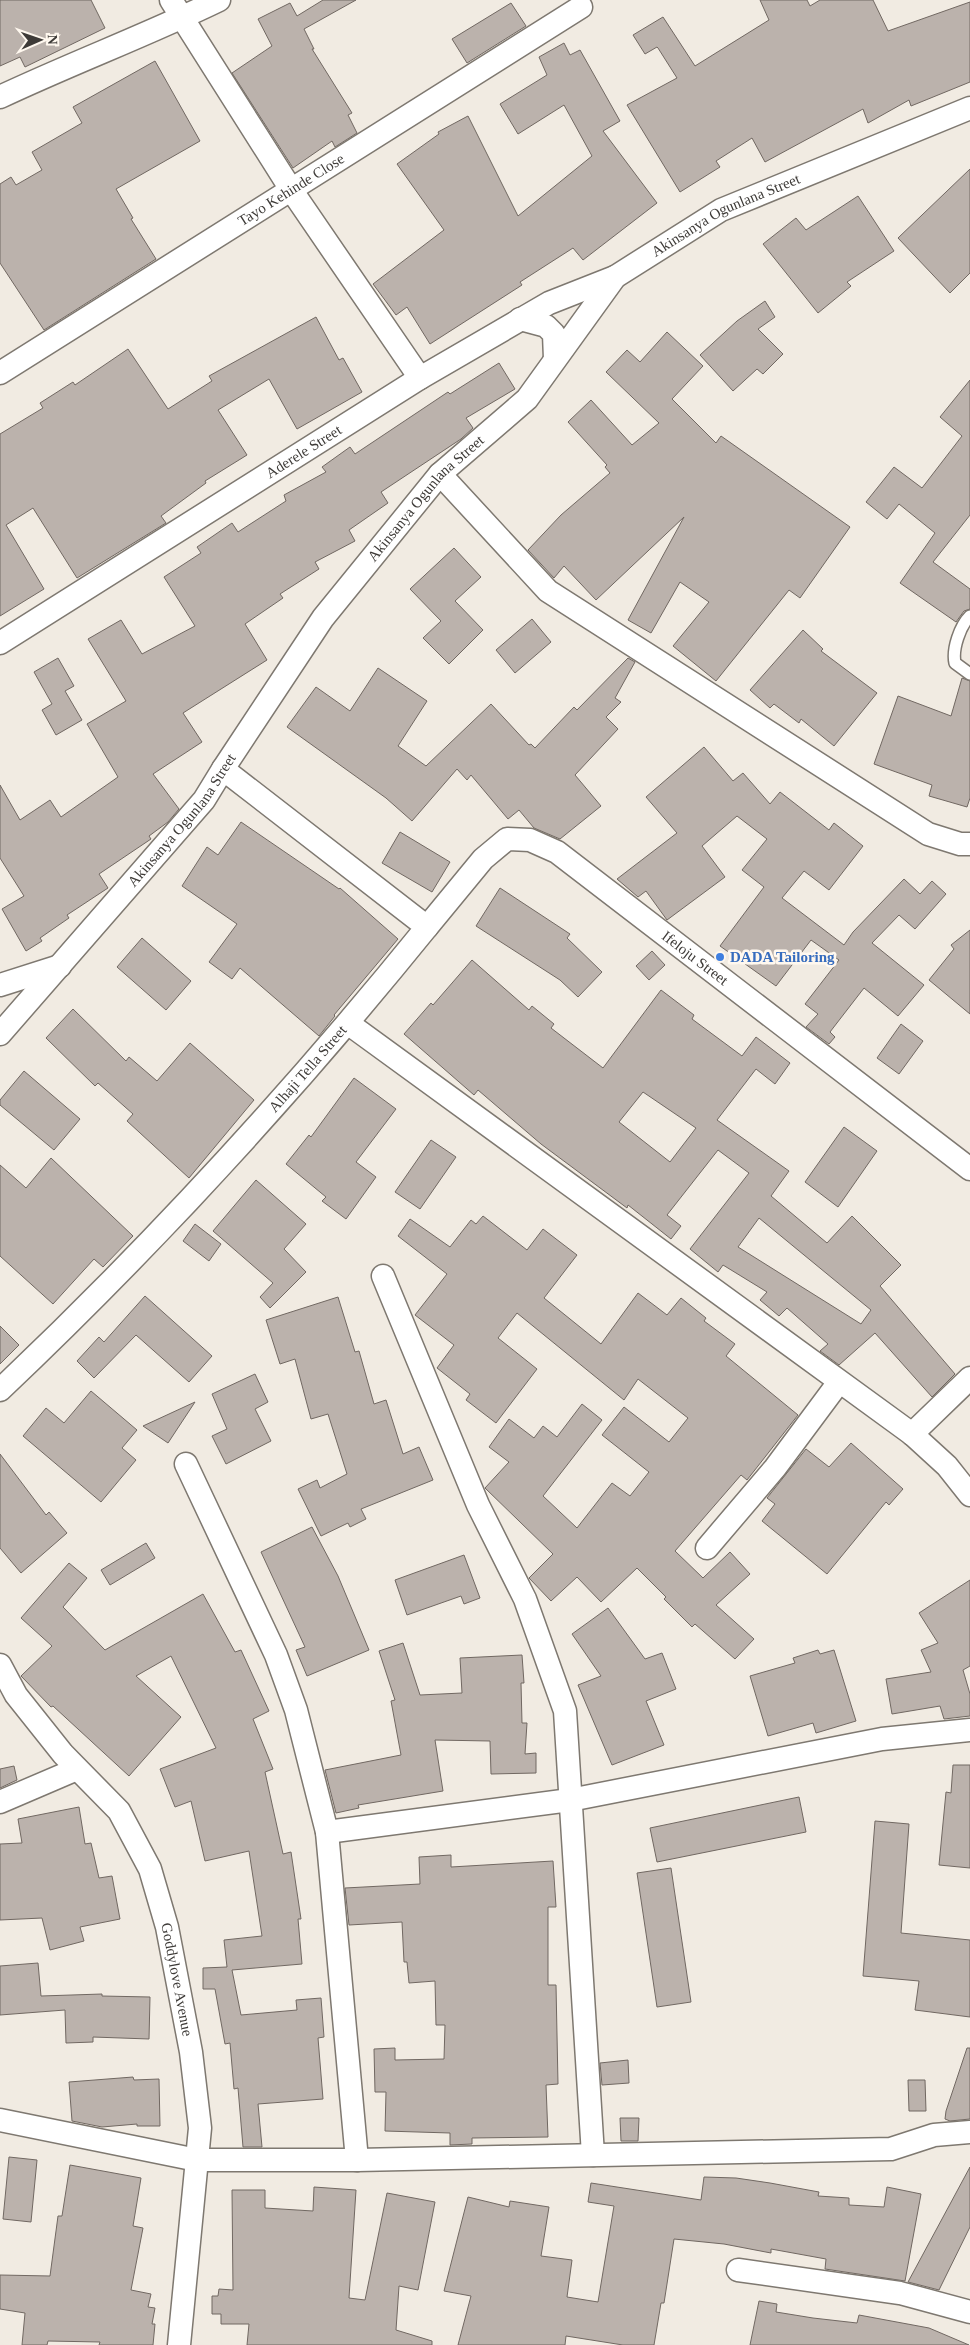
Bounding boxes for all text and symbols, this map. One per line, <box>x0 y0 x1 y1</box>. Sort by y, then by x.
north arrow <box>15 15 65 65</box>
text: N <box>45 34 60 45</box>
street label: Tayo Kehinde Close <box>235 150 347 229</box>
street label: Akinsanya Ogunlana Street <box>649 170 803 260</box>
street label: Aderele Street <box>263 421 345 481</box>
street label: Akinsanya Ogunlana Street <box>364 431 488 564</box>
street label: Akinsanya Ogunlana Street <box>124 750 239 890</box>
street label: Ifeloju Street <box>659 928 732 989</box>
place label: DADA Tailoring <box>730 949 835 965</box>
marker: DADA Tailoring <box>714 951 726 963</box>
street label: Alhaji Tella Street <box>266 1022 350 1115</box>
street label: Goddylove Avenue <box>158 1921 196 2038</box>

